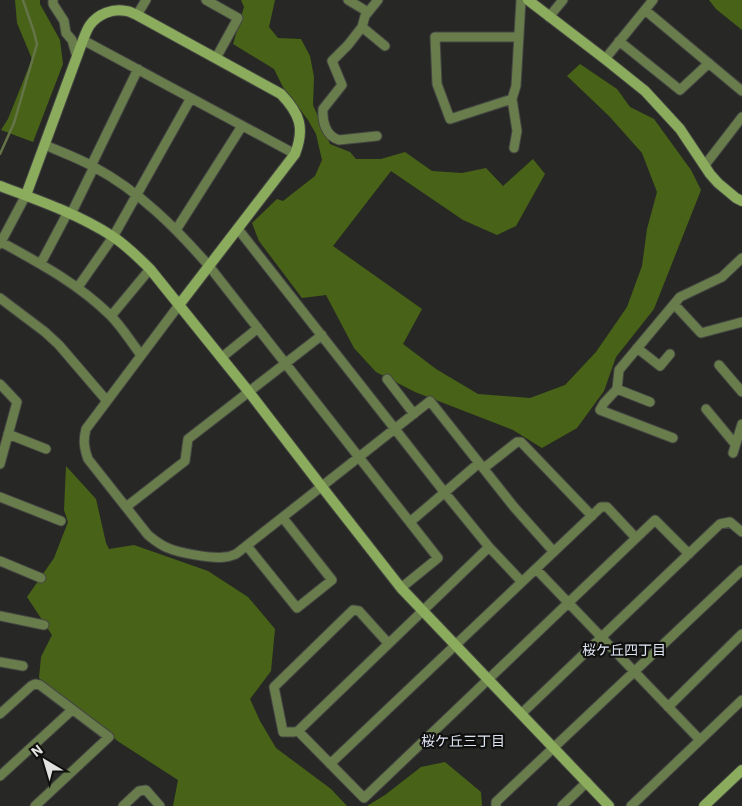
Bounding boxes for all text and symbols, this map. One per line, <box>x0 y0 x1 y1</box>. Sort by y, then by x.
district label: 桜ケ丘四丁目 <box>582 641 666 659</box>
district label: 桜ケ丘三丁目 <box>421 732 505 750</box>
north arrow <box>20 736 70 786</box>
text: N <box>27 741 47 761</box>

